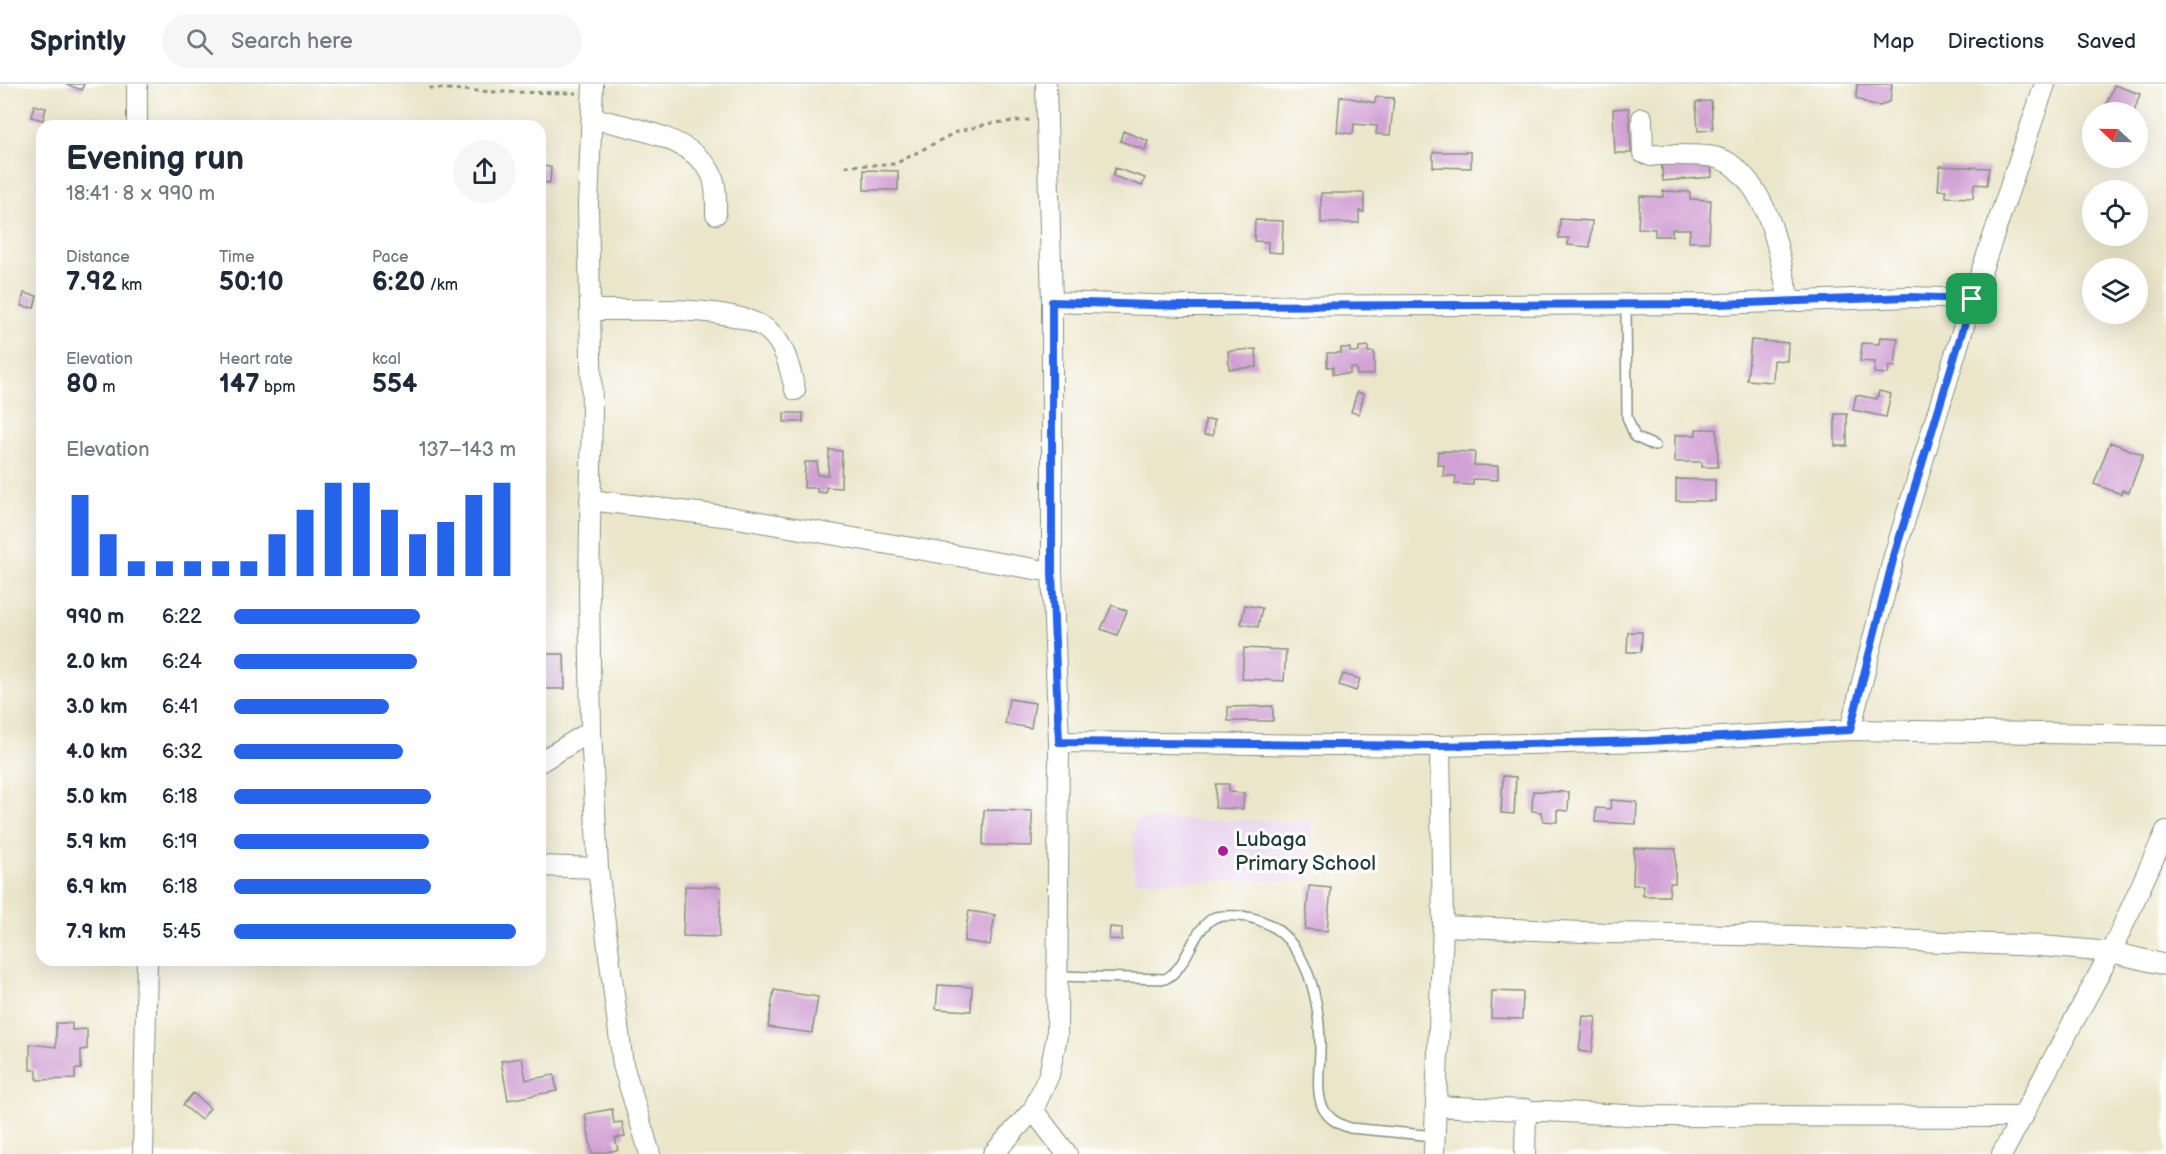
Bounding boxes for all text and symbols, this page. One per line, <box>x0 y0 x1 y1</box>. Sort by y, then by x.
search box <box>162 14 582 68</box>
text: Sprintly <box>30 25 126 58</box>
icon: search <box>183 25 216 58</box>
text: Search here <box>231 28 353 55</box>
text: Map <box>1872 29 1915 54</box>
text: Directions <box>1948 29 2044 54</box>
text: Saved <box>2077 29 2136 54</box>
north arrow <box>2082 102 2148 168</box>
map controls <box>2082 102 2148 324</box>
text: Evening run <box>66 139 244 179</box>
button: share <box>453 140 516 203</box>
button: locate <box>2082 180 2148 246</box>
text: 18:41 · 8 × 990 m <box>66 182 215 206</box>
text: Distance <box>66 248 130 267</box>
text: Time <box>219 248 254 267</box>
text: Pace <box>372 248 408 267</box>
button: layers <box>2082 258 2148 324</box>
text: 7.92 <box>66 267 117 298</box>
text: 50:10 <box>219 267 284 298</box>
text: 6:20 <box>372 267 425 298</box>
pin <box>1946 273 1997 324</box>
text: km <box>117 276 142 295</box>
text: /km <box>425 276 458 295</box>
icon: arrive <box>1955 282 1988 315</box>
text: Elevation <box>66 350 133 369</box>
text: Heart rate <box>219 350 293 369</box>
text: kcal <box>372 350 401 369</box>
text: 80 <box>66 369 98 400</box>
text: 147 <box>219 369 260 400</box>
text: 554 <box>372 369 417 400</box>
text: m <box>98 378 115 397</box>
text: bpm <box>260 378 295 397</box>
text: Elevation <box>66 438 149 462</box>
text: 137–143 m <box>419 438 516 462</box>
text: 990 m <box>66 605 124 629</box>
text: 6:22 <box>162 605 202 629</box>
text: 2.0 km <box>66 650 128 674</box>
text: 6:24 <box>162 650 202 674</box>
text: 3.0 km <box>66 695 127 719</box>
text: 6:41 <box>162 695 198 719</box>
text: 4.0 km <box>66 740 128 764</box>
text: 6:32 <box>162 740 202 764</box>
text: 5.0 km <box>66 785 127 809</box>
text: 6:18 <box>162 785 198 809</box>
place label: Lubaga Primary School <box>1235 827 1376 876</box>
text: 5.9 km <box>66 830 127 854</box>
text: 6:19 <box>162 830 198 854</box>
marker: Lubaga Primary School <box>1216 844 1230 858</box>
text: 6.9 km <box>66 875 127 899</box>
text: 6:18 <box>162 875 198 899</box>
text: 7.9 km <box>66 920 126 944</box>
text: 5:45 <box>162 920 201 944</box>

